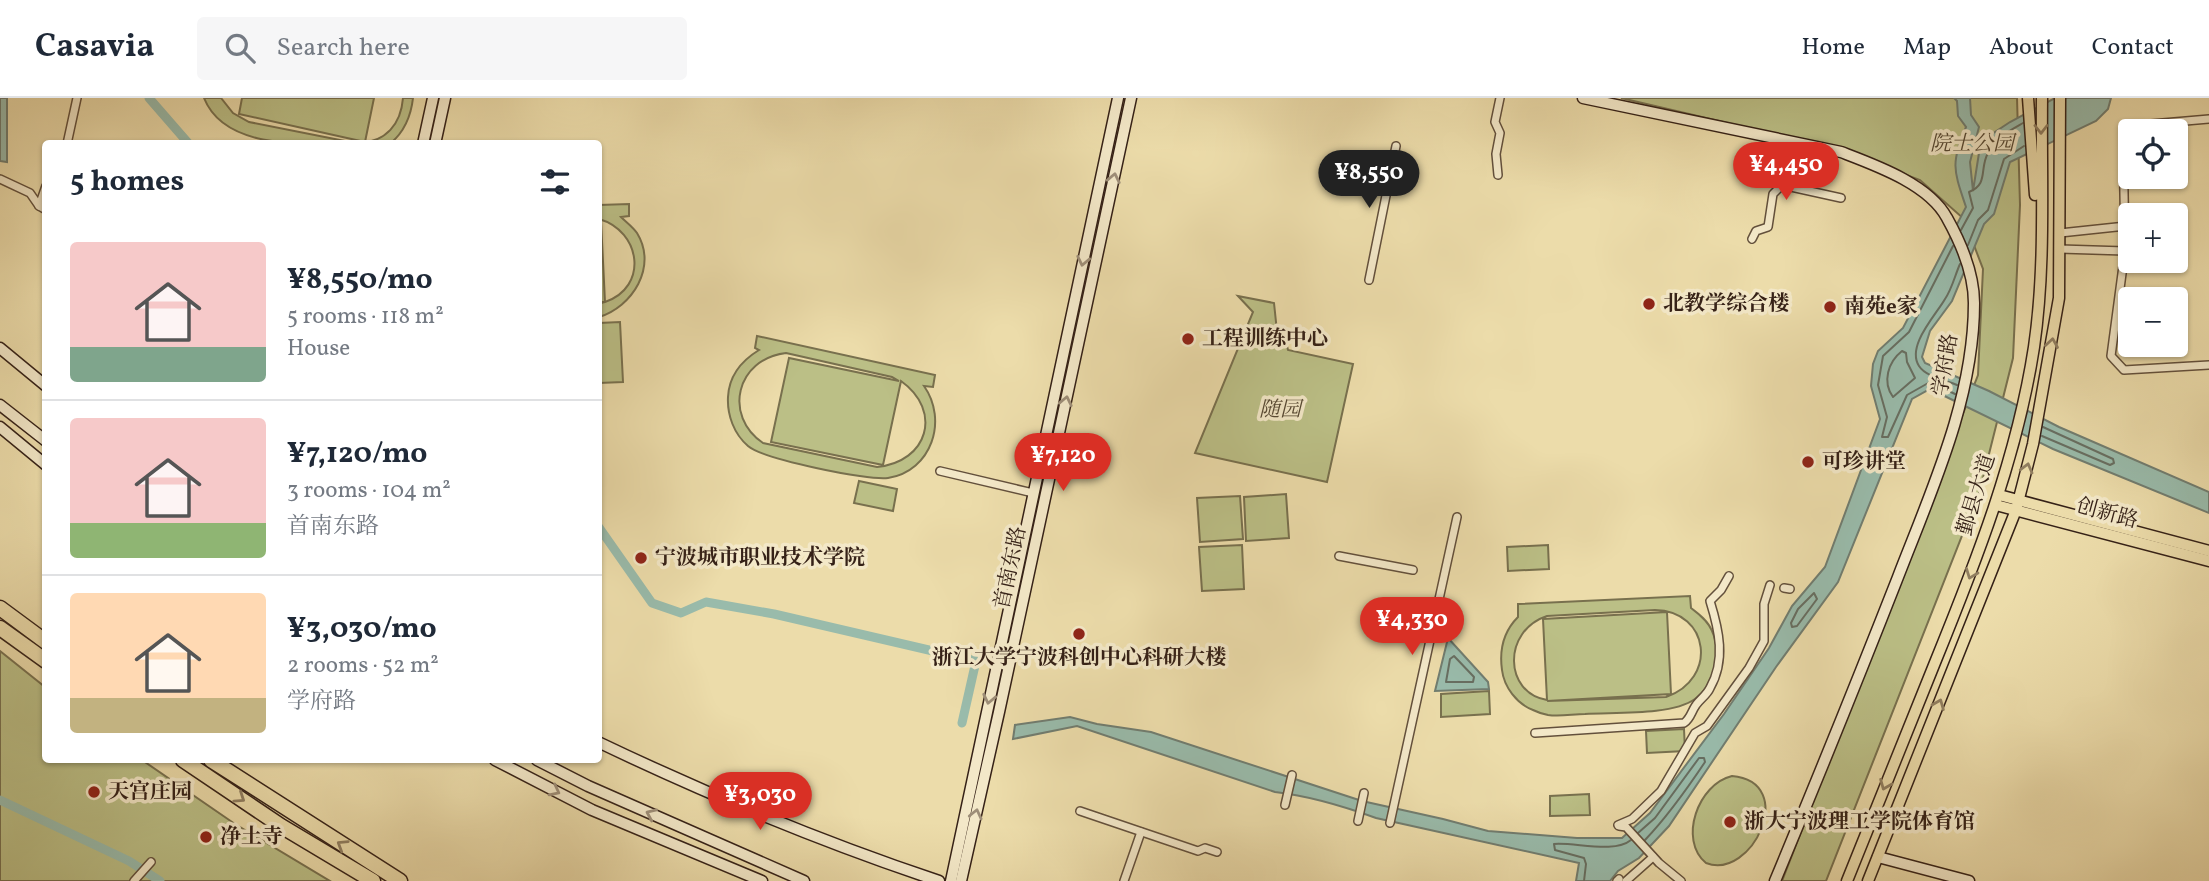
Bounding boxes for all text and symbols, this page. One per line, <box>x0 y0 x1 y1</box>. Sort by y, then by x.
search box <box>197 17 687 80</box>
text: Casavia <box>35 25 155 71</box>
icon: search <box>221 29 259 67</box>
text: Search here <box>277 30 410 66</box>
text: Home <box>1801 31 1865 65</box>
text: Map <box>1903 31 1951 65</box>
text: About <box>1989 31 2054 65</box>
text: Contact <box>2092 31 2174 65</box>
map controls <box>2118 119 2188 357</box>
button: locate <box>2118 119 2188 189</box>
one-way arrow <box>2033 124 2049 135</box>
park label: 院士公园 <box>1930 130 2017 159</box>
pin: ¥4,450 <box>1729 142 1843 202</box>
text: ¥4,450 <box>1749 149 1823 181</box>
pin: ¥8,550 <box>1312 150 1426 210</box>
text: ¥8,550 <box>1334 157 1404 189</box>
text: 5 homes <box>70 161 184 203</box>
icon: filters <box>536 163 574 201</box>
one-way arrow <box>1105 172 1120 184</box>
button: + <box>2118 203 2188 273</box>
one-way arrow <box>1077 255 1091 267</box>
text: ¥8,550/mo <box>287 259 433 301</box>
icon: home <box>126 270 210 354</box>
button: − <box>2118 287 2188 357</box>
place label: 北教学综合楼 <box>1663 290 1789 319</box>
place label: 南苑e家 <box>1844 293 1918 322</box>
marker: 北教学综合楼 <box>1641 296 1657 312</box>
marker: 南苑e家 <box>1822 299 1838 315</box>
text: 5 rooms · 118 m² <box>287 301 444 333</box>
place label: 工程训练中心 <box>1202 325 1328 354</box>
marker: 工程训练中心 <box>1180 331 1196 347</box>
street label: 学府路 <box>1926 331 1966 399</box>
text: House <box>287 333 350 365</box>
one-way arrow <box>2044 337 2059 349</box>
one-way arrow <box>1058 395 1073 407</box>
park label: 随园 <box>1259 396 1304 425</box>
text: ¥7,120/mo <box>287 433 427 475</box>
pin: ¥7,120 <box>1006 434 1120 493</box>
text: ¥7,120 <box>1030 440 1096 472</box>
icon: home <box>126 446 210 530</box>
place label: 可珍讲堂 <box>1822 448 1906 477</box>
street label: 鄞县大道 <box>1951 451 2003 539</box>
marker: 可珍讲堂 <box>1800 454 1816 470</box>
one-way arrow <box>2019 462 2033 474</box>
text: 3 rooms · 104 m² <box>287 475 451 507</box>
street label: 创新路 <box>2073 492 2141 536</box>
text: 首南东路 <box>287 511 379 543</box>
street label: 首南东路 <box>988 524 1034 612</box>
place label: 宁波城市职业技术学院 <box>655 544 865 573</box>
marker: 宁波城市职业技术学院 <box>633 550 649 566</box>
one-way arrow <box>1965 568 1979 580</box>
pin: ¥4,330 <box>1355 598 1469 657</box>
text: ¥4,330 <box>1376 604 1448 636</box>
text: ¥3,030/mo <box>287 608 437 650</box>
icon: home <box>126 621 210 705</box>
marker: 浙江大学宁波科创中心科研大楼 <box>1071 626 1087 642</box>
place label: 浙江大学宁波科创中心科研大楼 <box>932 644 1226 673</box>
text: 2 rooms · 52 m² <box>287 650 439 682</box>
text: 学府路 <box>287 686 356 718</box>
one-way arrow <box>982 692 997 704</box>
one-way arrow <box>1930 699 1944 711</box>
pin: ¥3,030 <box>703 772 817 832</box>
place label: 天宫庄园 <box>108 778 192 807</box>
text: ¥3,030 <box>724 779 796 811</box>
one-way arrow <box>1880 779 1894 791</box>
one-way arrow <box>548 783 560 796</box>
marker: 天宫庄园 <box>86 784 102 800</box>
one-way arrow <box>232 790 245 803</box>
one-way arrow <box>646 808 658 822</box>
place label: 浙大宁波理工学院体育馆 <box>1744 808 1975 837</box>
one-way arrow <box>968 809 982 821</box>
marker: 浙大宁波理工学院体育馆 <box>1722 814 1738 830</box>
place label: 净土寺 <box>220 823 283 852</box>
marker: 净土寺 <box>198 829 214 845</box>
one-way arrow <box>336 840 349 853</box>

